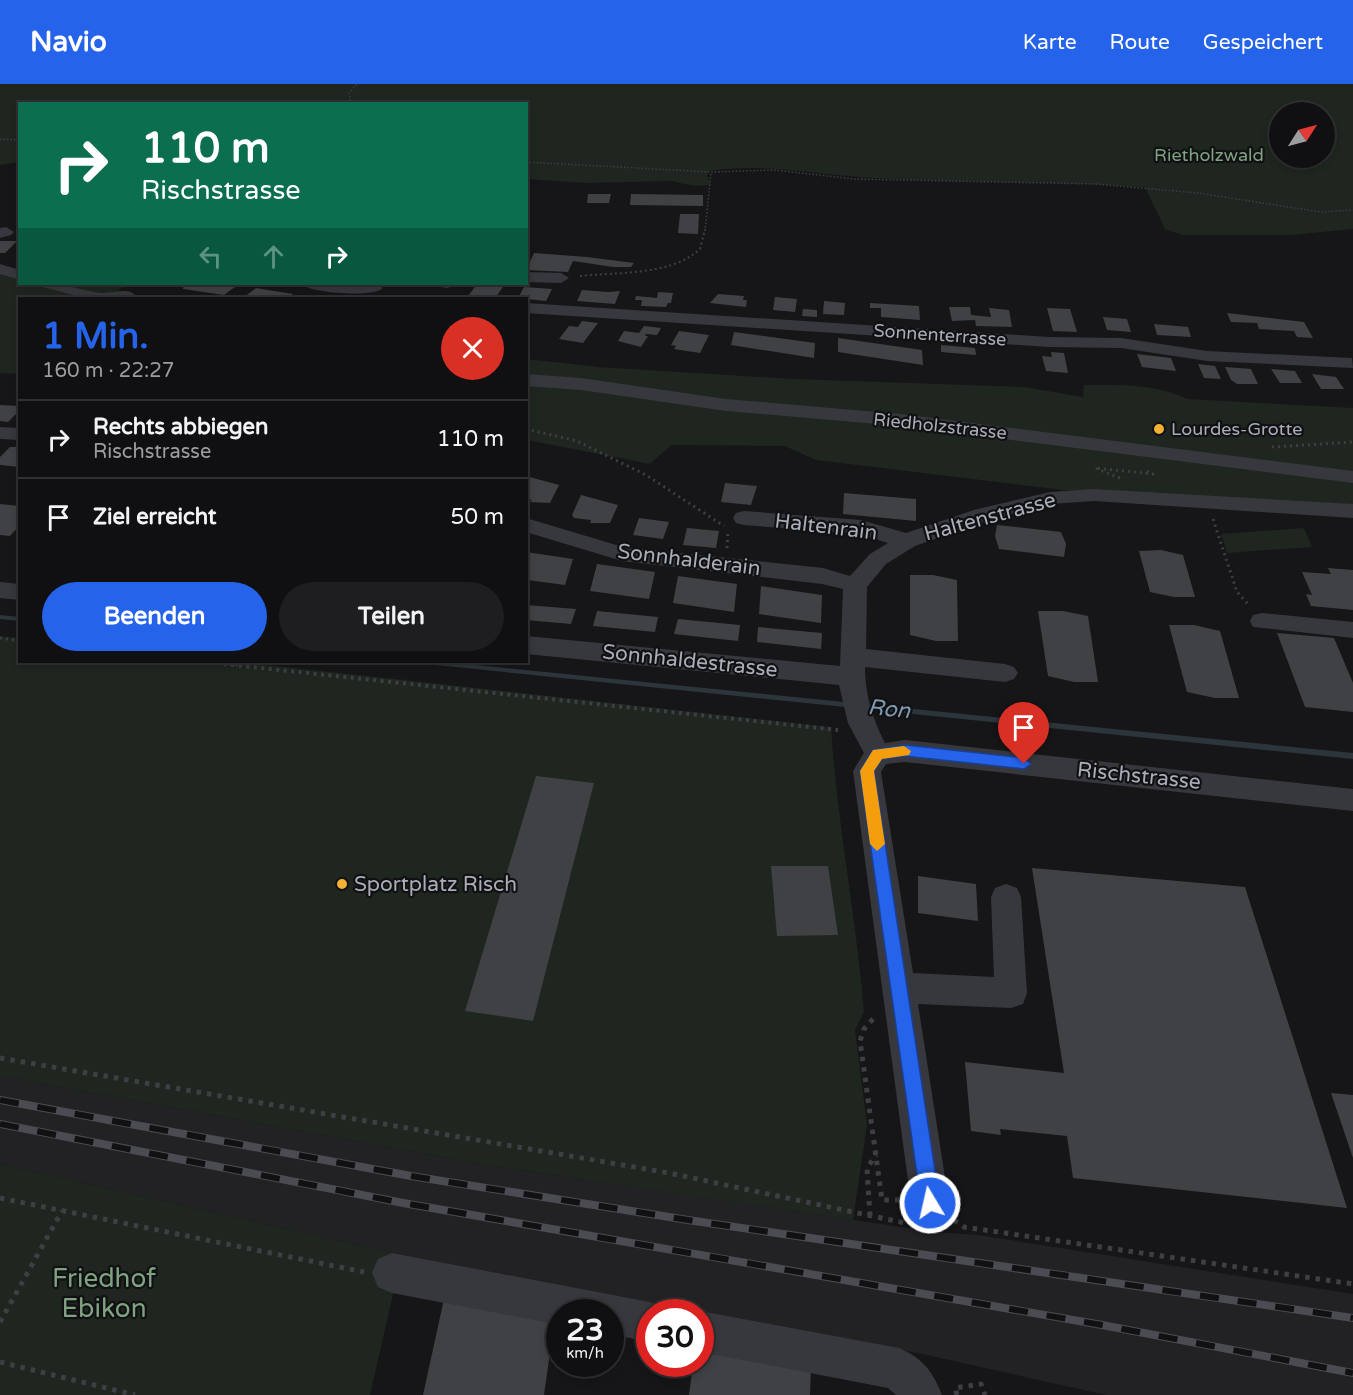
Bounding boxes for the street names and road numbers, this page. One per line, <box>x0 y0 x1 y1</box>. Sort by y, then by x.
street label: Sonnenterrasse <box>873 319 1007 351</box>
street label: Riedholzstrasse <box>872 408 1008 444</box>
street label: Haltenstrasse <box>921 487 1059 547</box>
street label: Haltenrain <box>773 508 879 546</box>
street label: Sonnhalderain <box>616 539 762 581</box>
street label: Sonnhaldestrasse <box>601 639 779 683</box>
street label: Rischstrasse <box>1076 757 1202 795</box>

